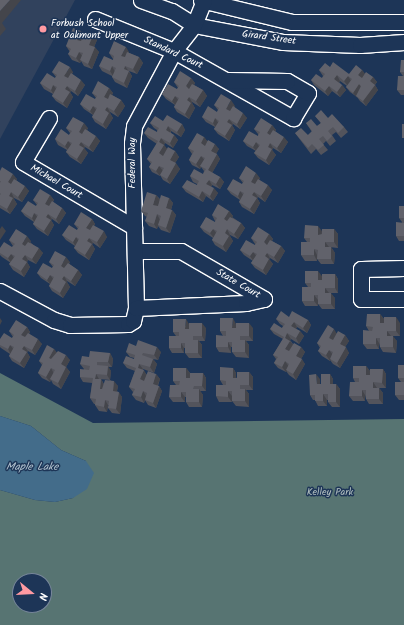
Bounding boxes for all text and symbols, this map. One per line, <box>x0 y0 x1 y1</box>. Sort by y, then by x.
place label: Forbush School at Oakmont Upper <box>51 17 128 40</box>
marker: Forbush School at Oakmont Upper <box>38 24 48 34</box>
street label: Girard Street <box>241 28 297 48</box>
street label: Standard Court <box>142 34 204 72</box>
street label: Federal Way <box>127 138 139 188</box>
street label: Michael Court <box>28 162 84 202</box>
street label: State Court <box>214 267 262 301</box>
water label: Maple Lake <box>6 460 58 474</box>
park label: Kelley Park <box>307 487 353 499</box>
north arrow <box>12 573 52 613</box>
text: N <box>33 590 52 602</box>

